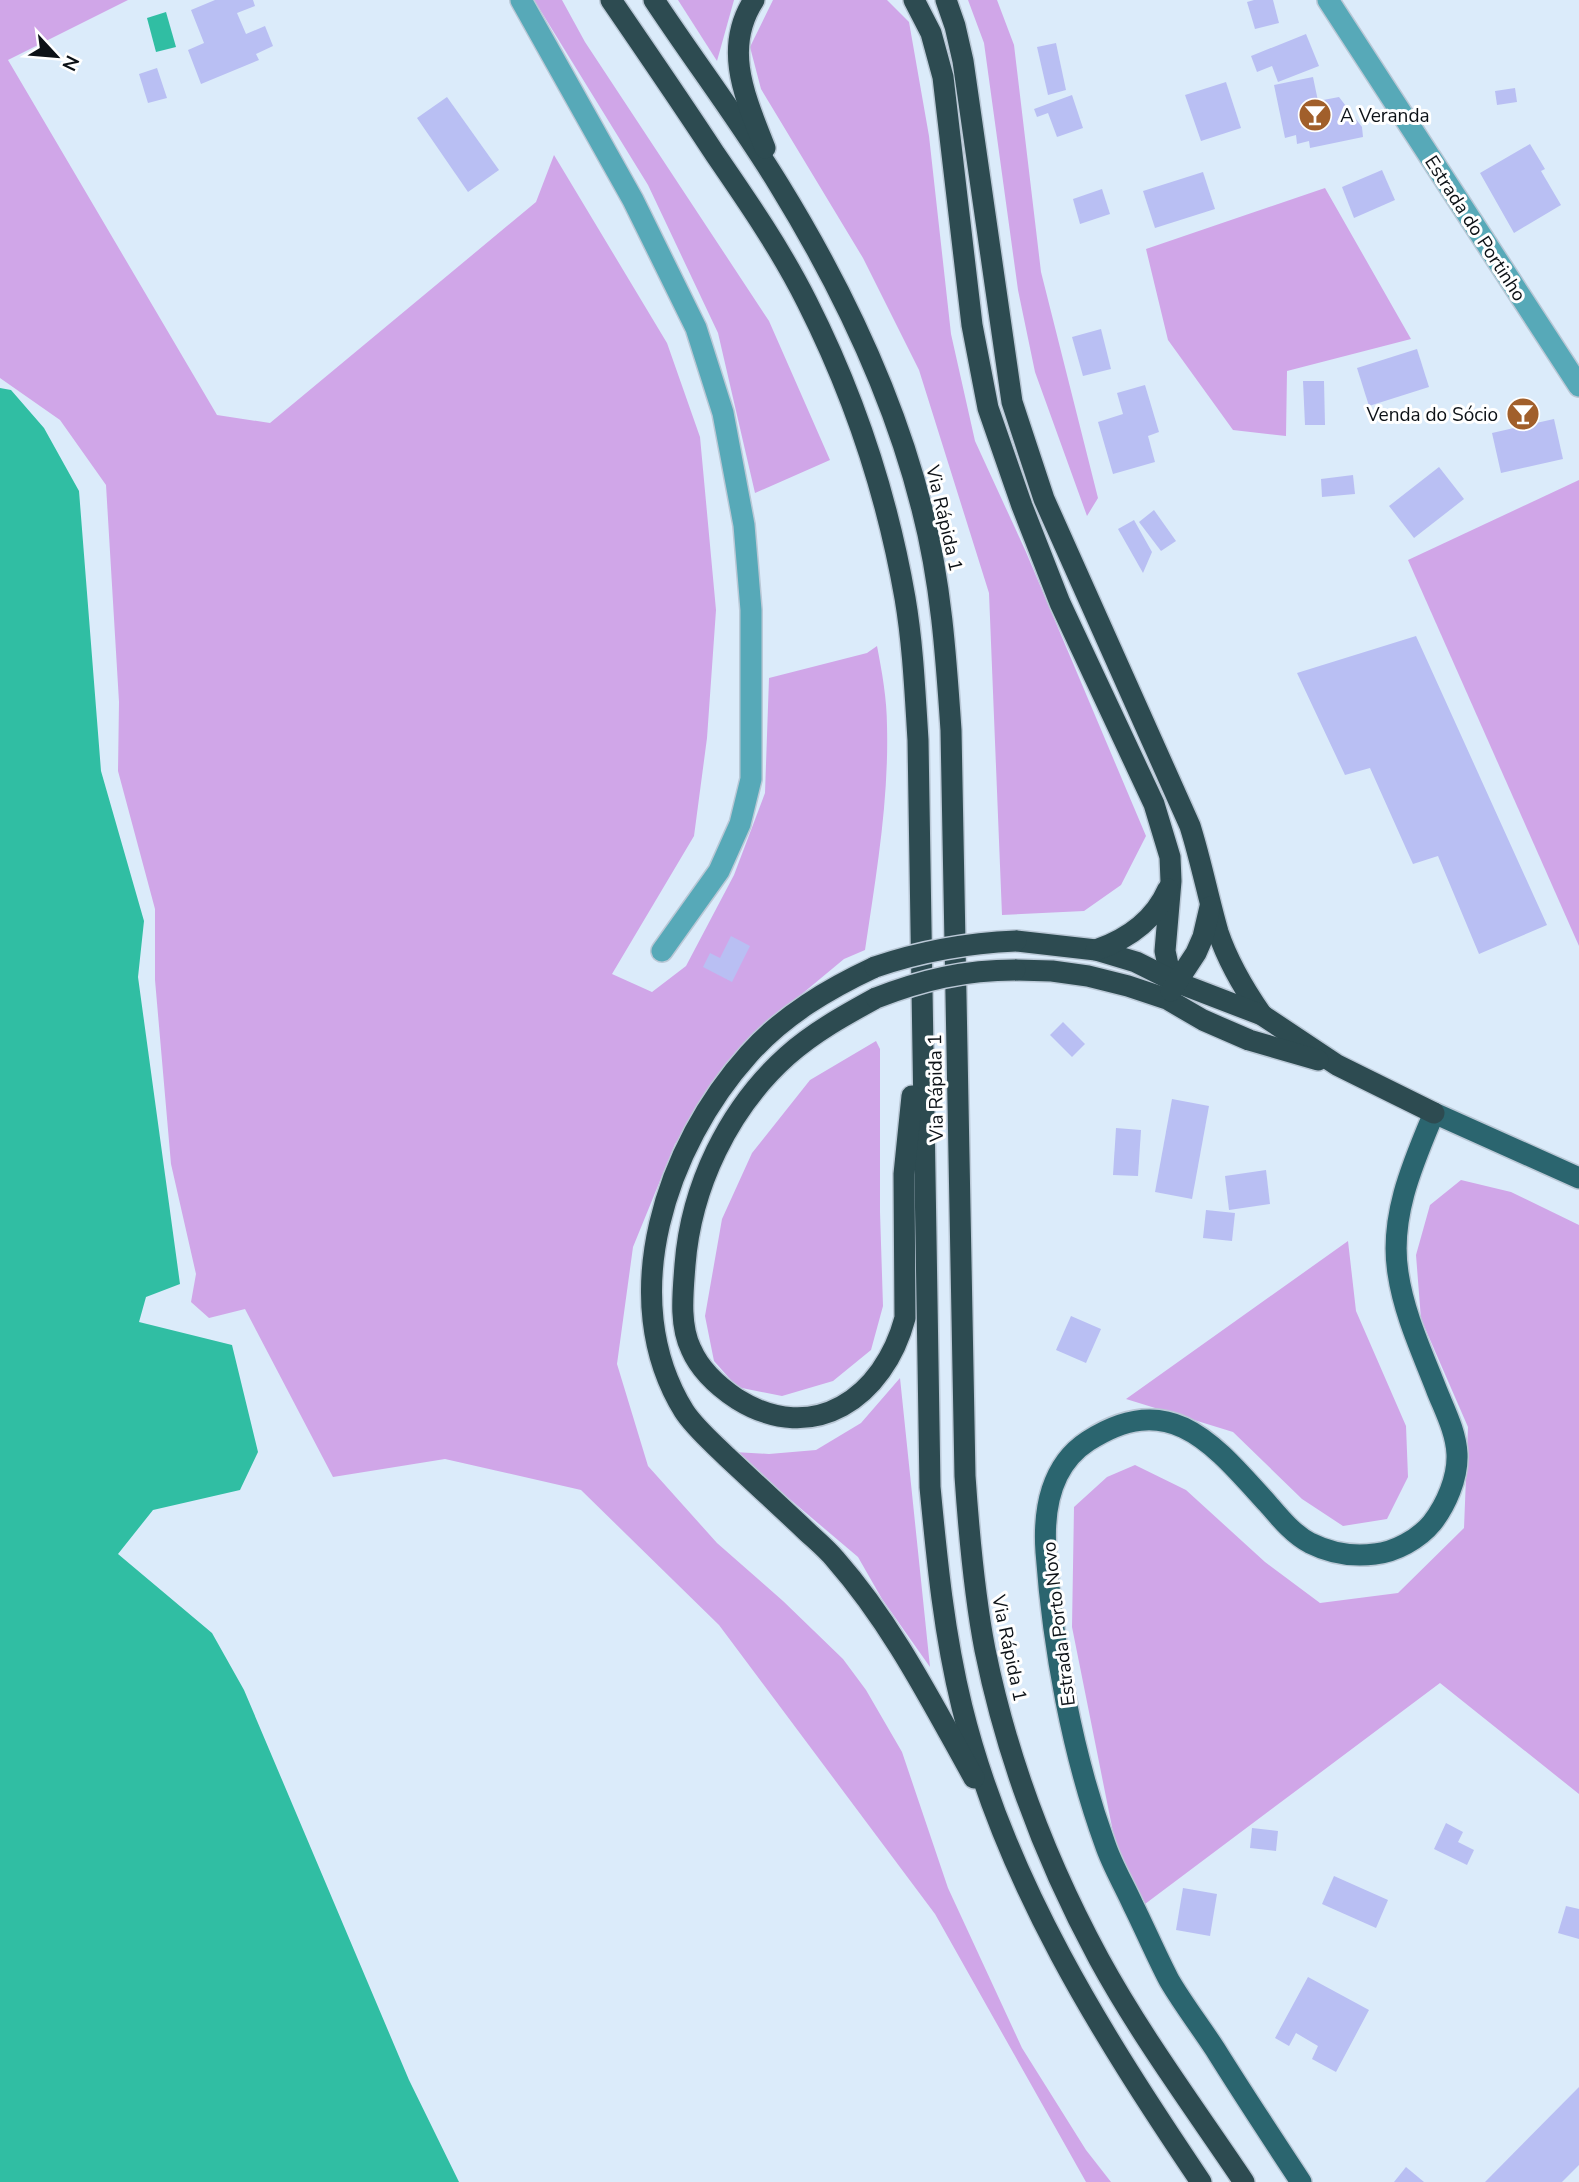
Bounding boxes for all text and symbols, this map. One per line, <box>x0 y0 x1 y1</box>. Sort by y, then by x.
north arrow <box>21 21 91 91</box>
text: N <box>56 51 85 75</box>
bar icon: A Veranda <box>1296 96 1334 134</box>
place label: A Veranda <box>1340 103 1430 129</box>
street label: Estrada do Portinho <box>1418 151 1532 306</box>
bar icon: Venda do Sócio <box>1504 395 1542 433</box>
place label: Venda do Sócio <box>1366 402 1498 428</box>
street label: Via Rápida 1 <box>919 462 969 574</box>
street label: Via Rápida 1 <box>922 1034 950 1143</box>
street label: Estrada Porto Novo <box>1036 1540 1082 1708</box>
street label: Via Rápida 1 <box>985 1592 1033 1704</box>

